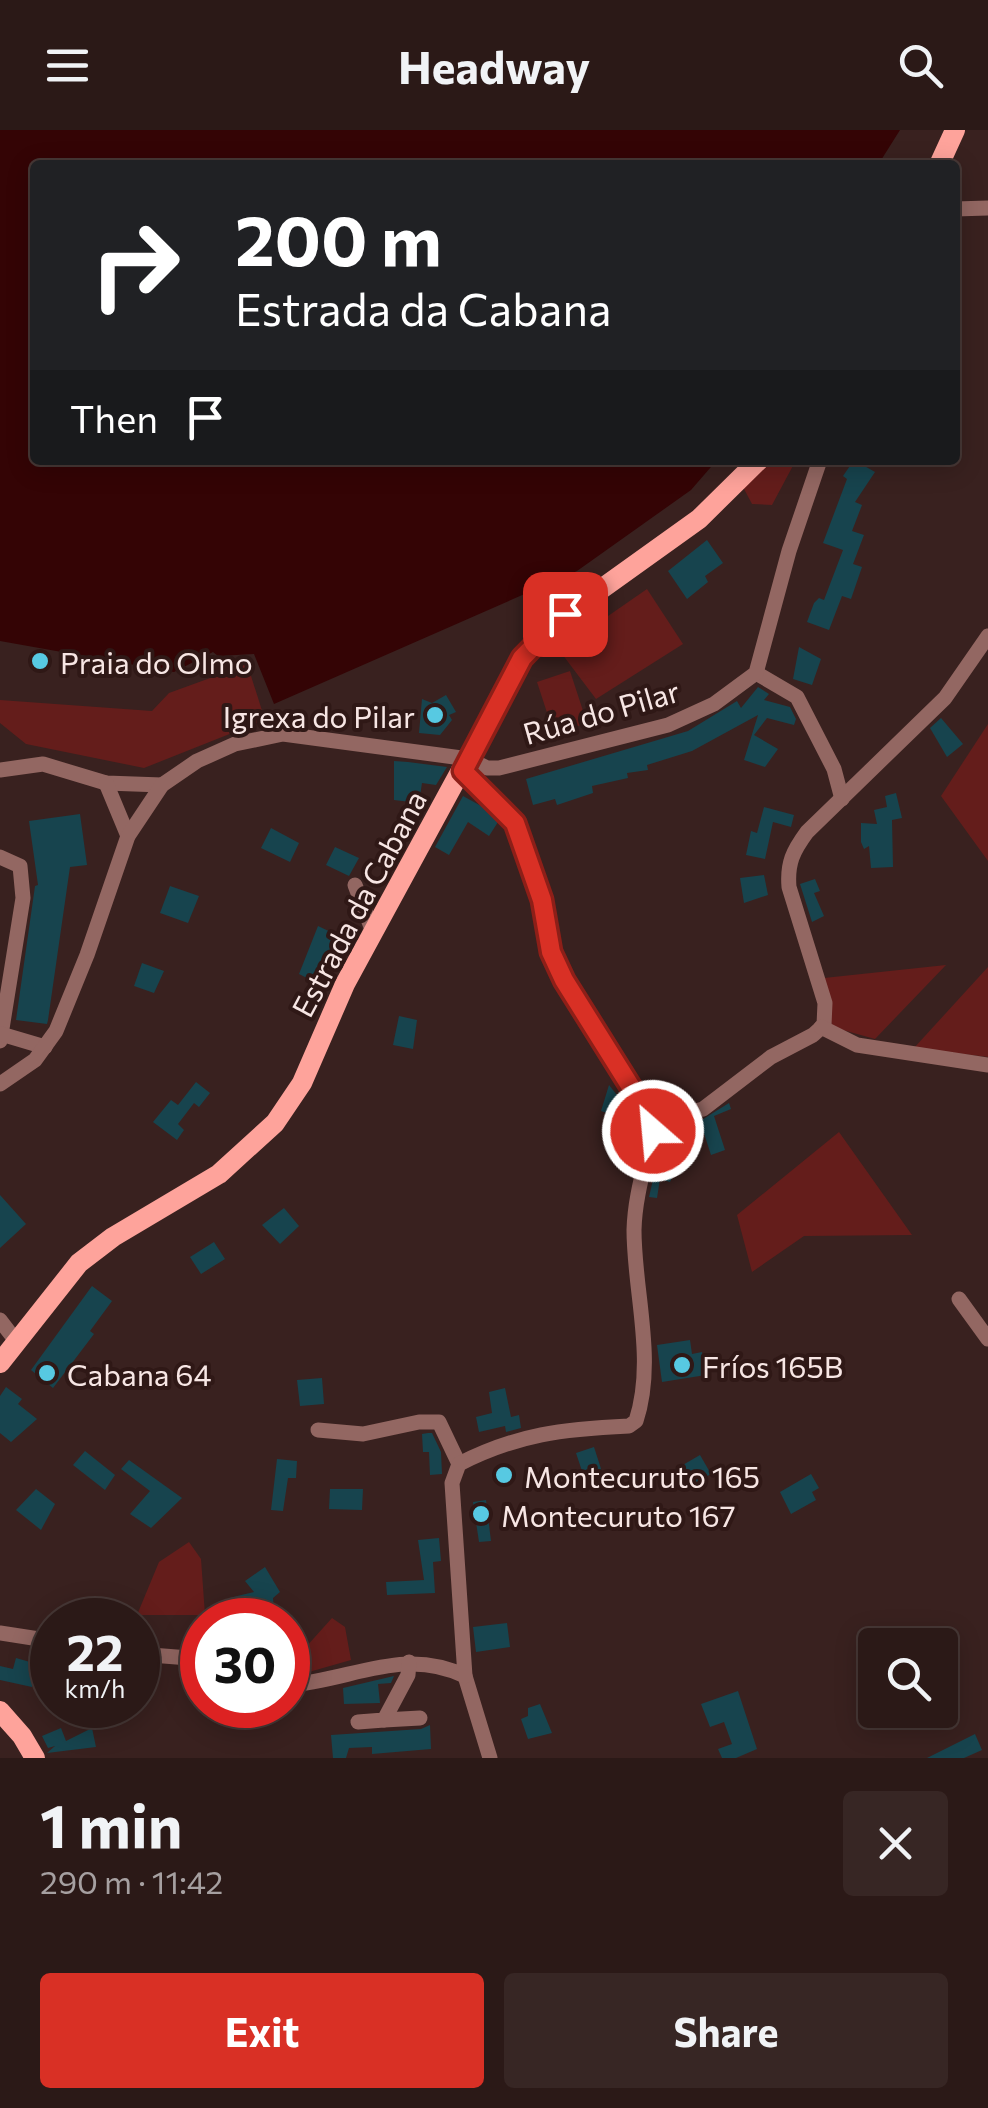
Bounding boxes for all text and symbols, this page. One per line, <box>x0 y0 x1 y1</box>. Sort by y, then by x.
icon: menu <box>40 38 95 93</box>
text: Headway <box>398 38 590 93</box>
icon: search <box>893 38 948 93</box>
text: 200 m <box>235 195 442 280</box>
icon: right <box>70 200 200 330</box>
text: Estrada da Cabana <box>235 280 612 335</box>
icon: arrive <box>178 390 233 445</box>
text: Then <box>70 394 158 441</box>
pin <box>523 572 608 657</box>
icon: arrive <box>538 587 593 642</box>
place label: Praia do Olmo <box>60 643 253 680</box>
marker: Praia do Olmo <box>29 650 51 672</box>
street label: Rúa do Pilar <box>519 671 683 751</box>
place label: Igrexa do Pilar <box>223 697 415 734</box>
marker: Igrexa do Pilar <box>424 704 446 726</box>
street label: Estrada da Cabana <box>283 783 433 1023</box>
position arrow <box>601 1079 705 1183</box>
place label: Fríos 165B <box>702 1347 843 1384</box>
marker: Fríos 165B <box>671 1354 693 1376</box>
place label: Cabana 64 <box>67 1355 212 1392</box>
marker: Cabana 64 <box>36 1362 58 1384</box>
place label: Montecuruto 165 <box>524 1457 760 1494</box>
marker: Montecuruto 165 <box>493 1464 515 1486</box>
place label: Montecuruto 167 <box>501 1496 736 1533</box>
marker: Montecuruto 167 <box>470 1503 492 1525</box>
speed limit sign: 30 <box>180 1598 310 1728</box>
text: 22 <box>67 1620 123 1681</box>
map controls <box>858 1628 958 1728</box>
button: search <box>858 1628 958 1728</box>
text: km/h <box>65 1673 125 1703</box>
text: 1 min <box>40 1787 182 1860</box>
button: close <box>843 1791 948 1896</box>
text: 290 m · 11:42 <box>40 1861 223 1901</box>
button: Exit <box>40 1973 484 2088</box>
button: Share <box>504 1973 948 2088</box>

